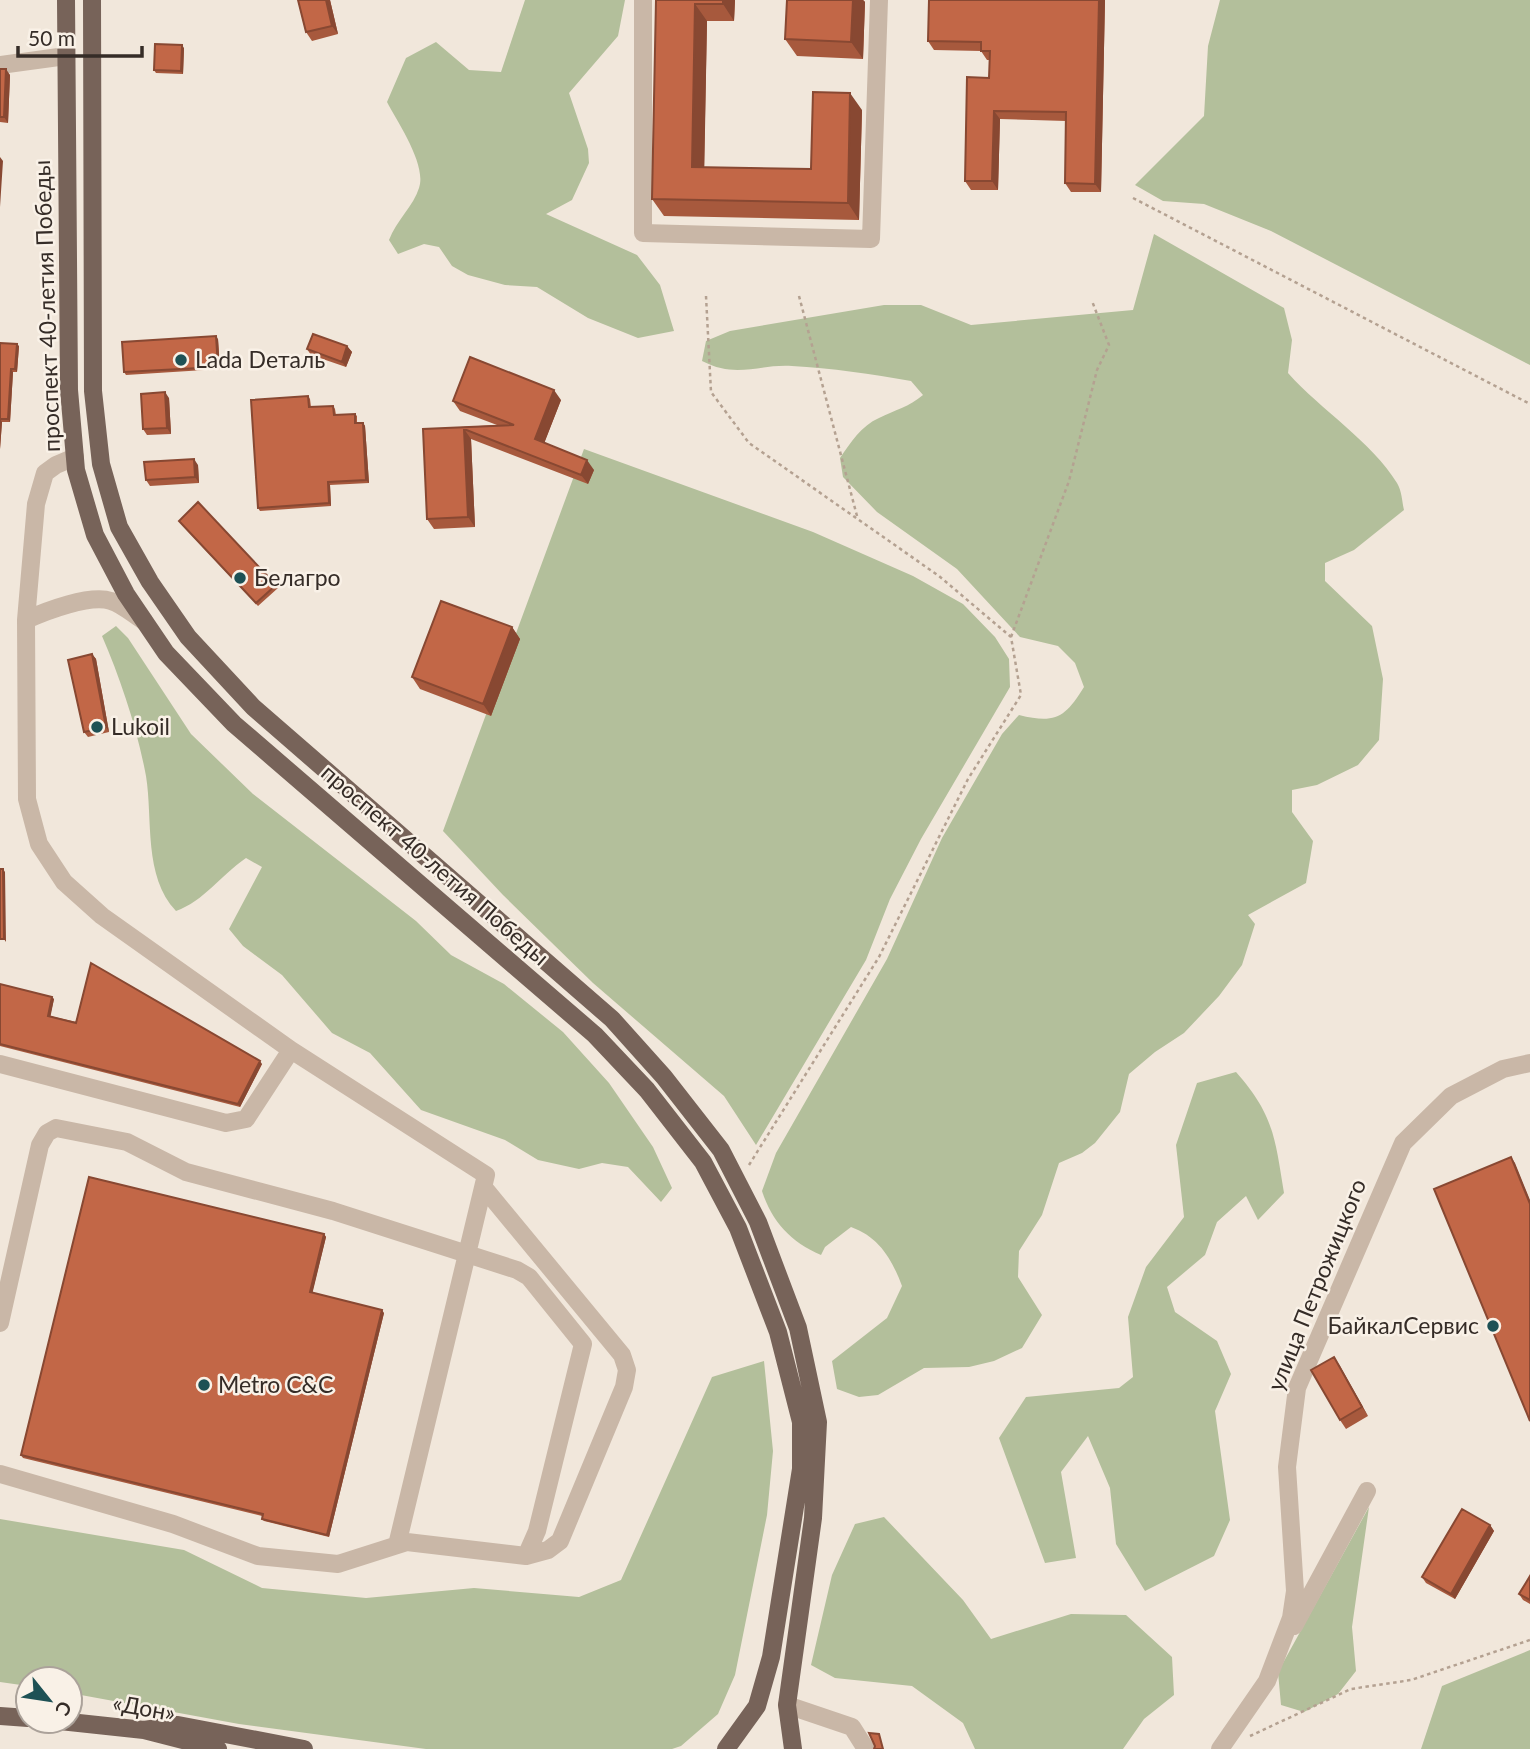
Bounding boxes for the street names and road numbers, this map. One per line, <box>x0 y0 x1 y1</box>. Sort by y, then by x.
street label: проспект 40-летия Победы <box>27 160 65 452</box>
street label: проспект 40-летия Победы <box>316 758 555 971</box>
street label: улица Петрожицкого <box>1261 1175 1371 1395</box>
street label: «Дон» <box>111 1688 178 1726</box>

